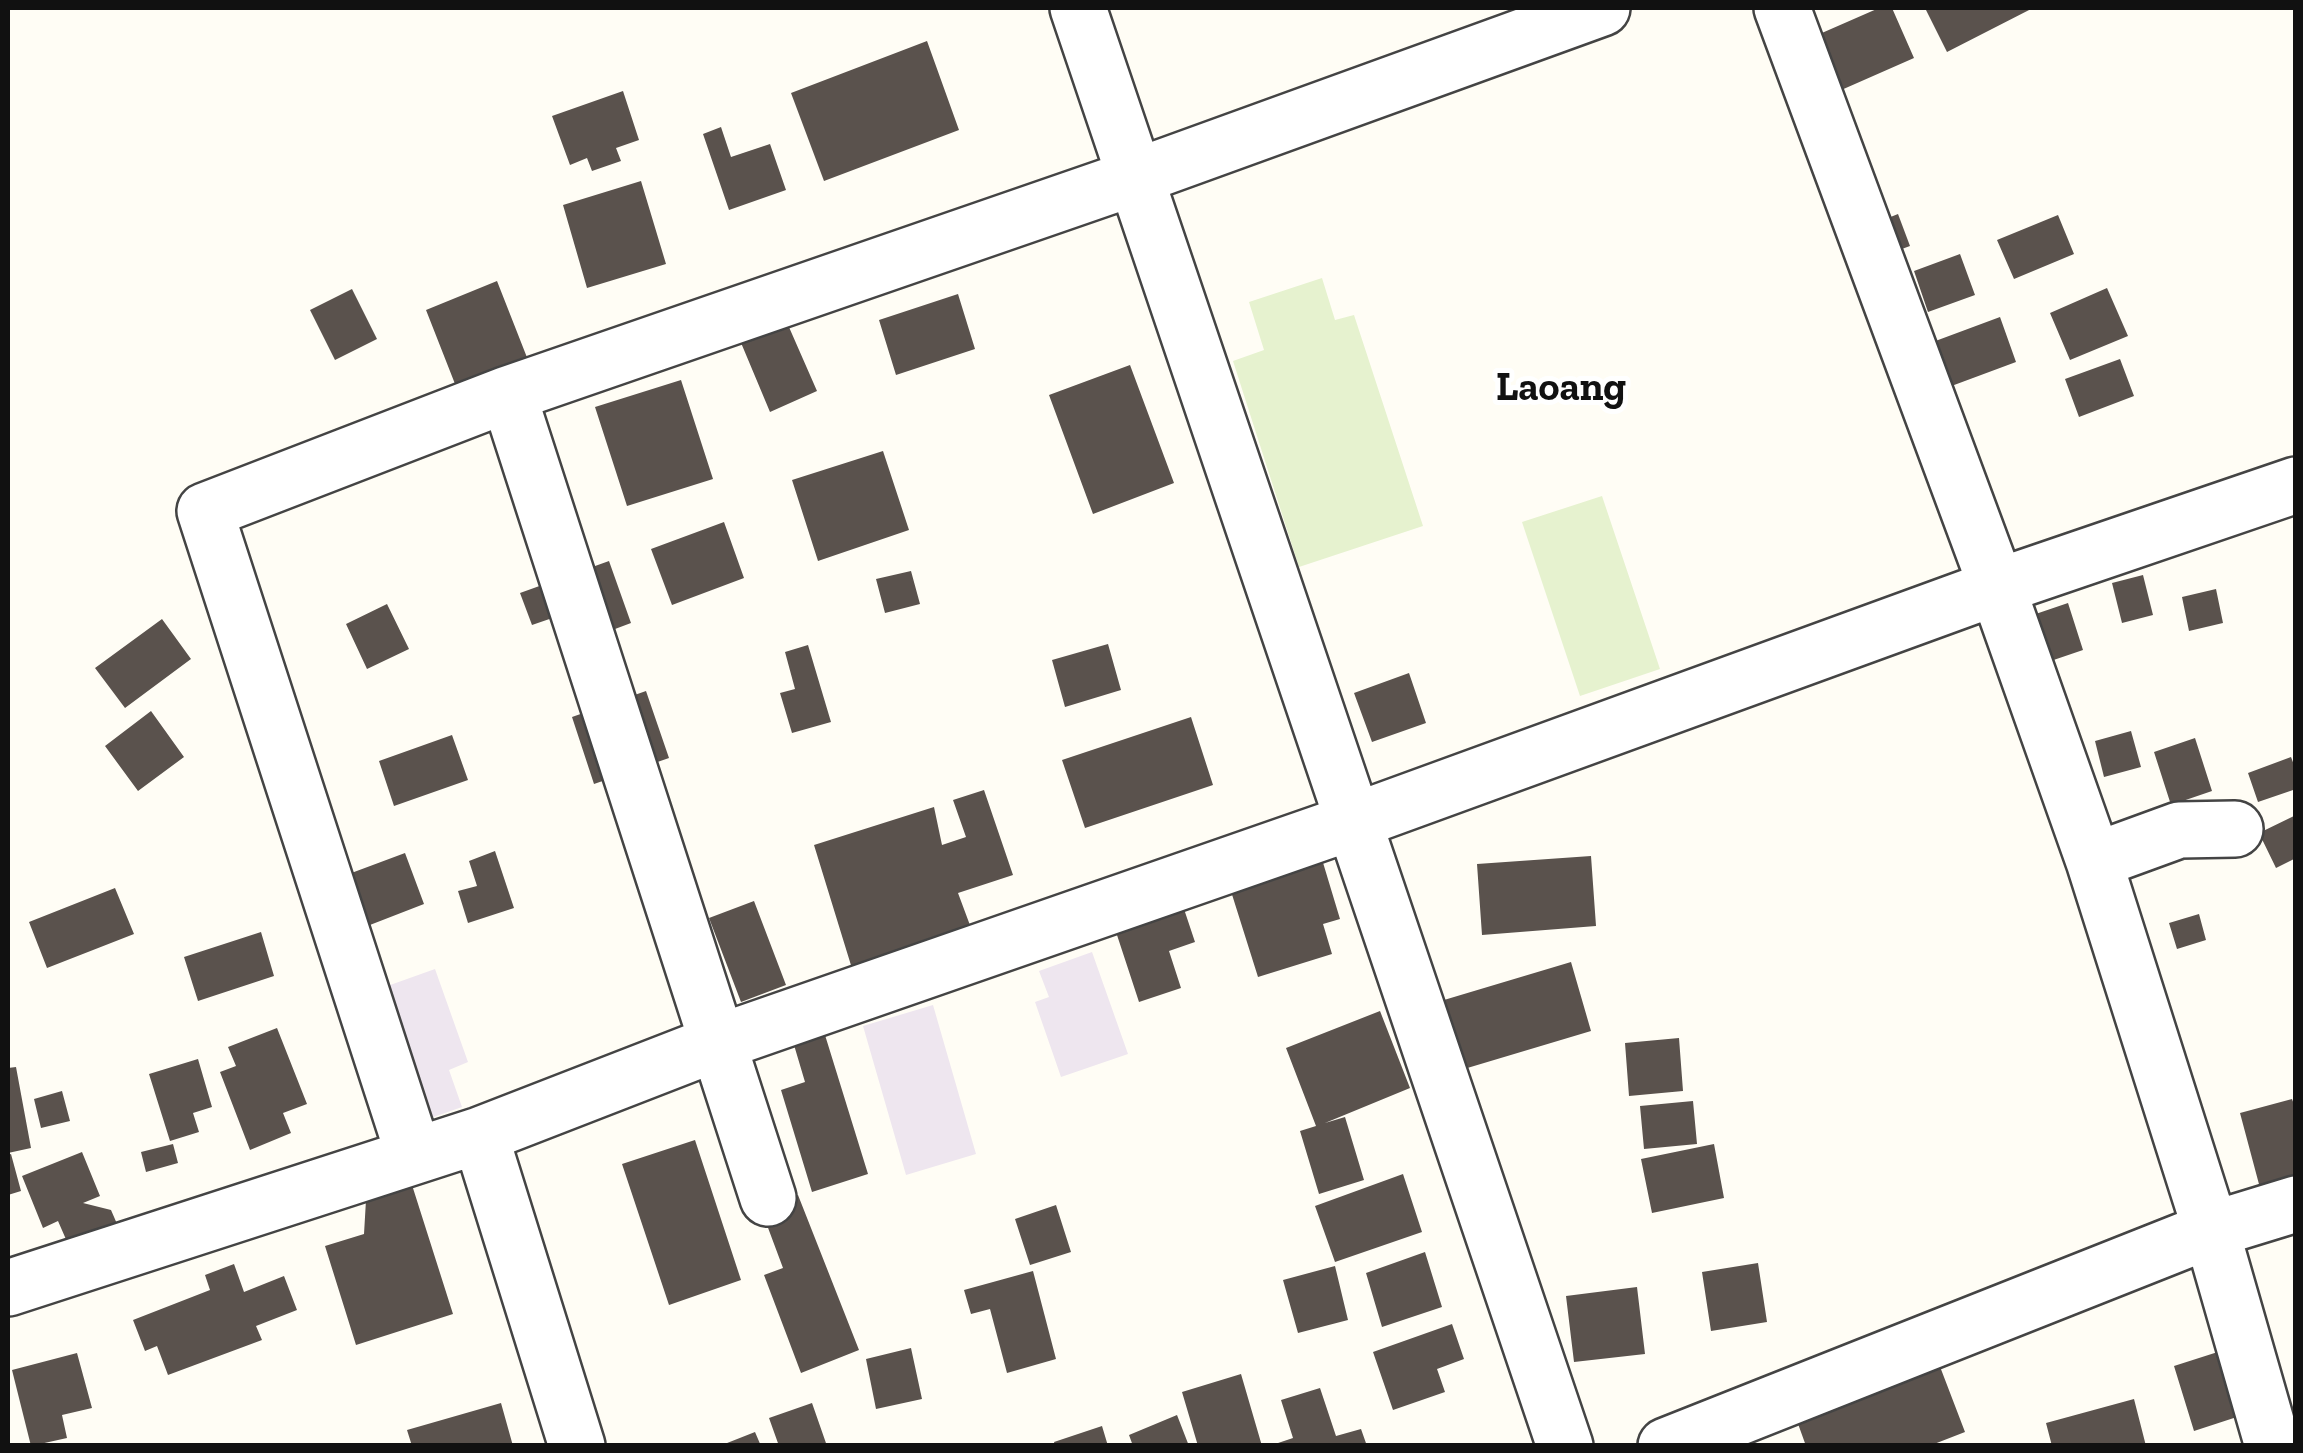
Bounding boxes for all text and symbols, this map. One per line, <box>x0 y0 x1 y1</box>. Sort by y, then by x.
district label: Laoang <box>1496 365 1626 413</box>

